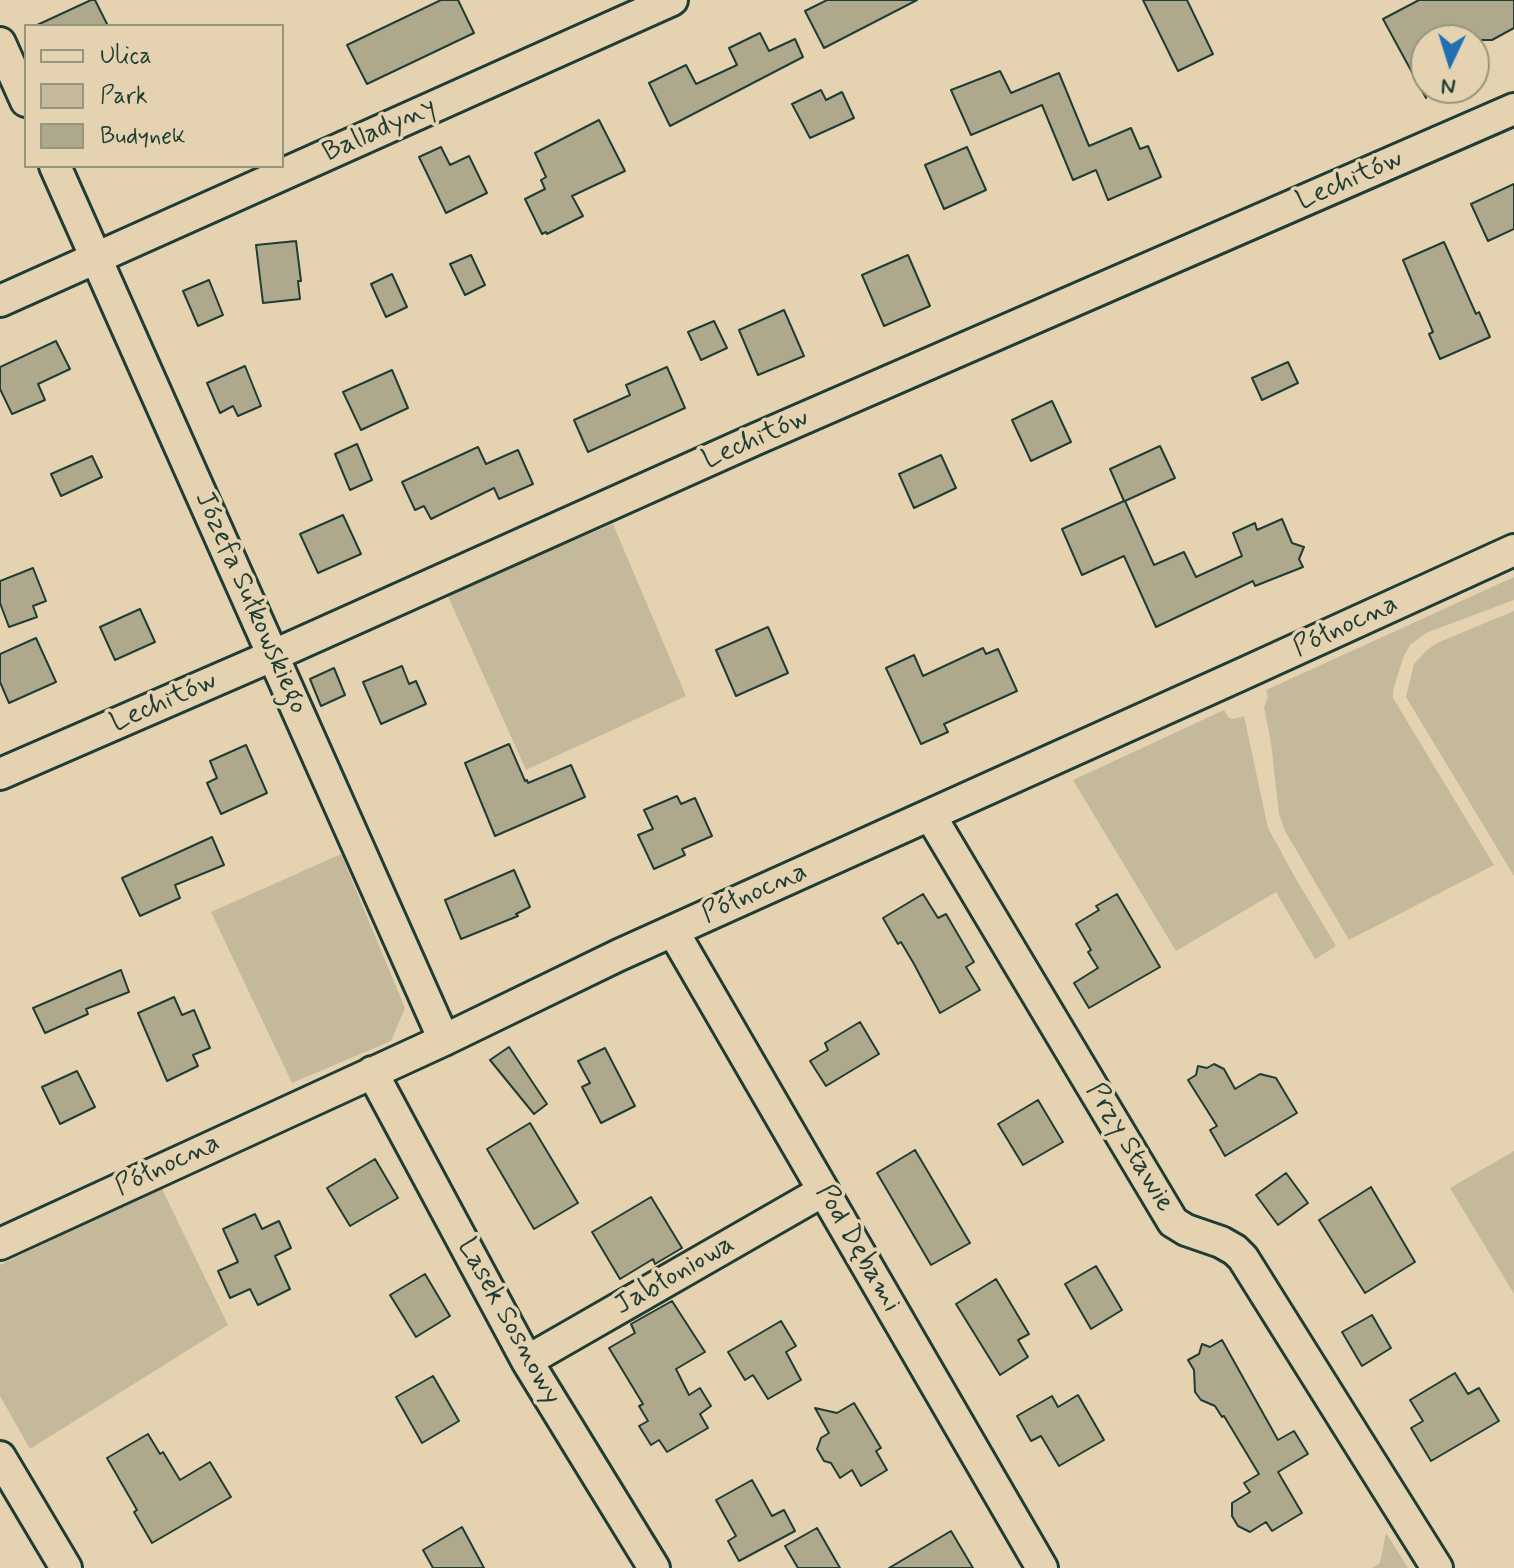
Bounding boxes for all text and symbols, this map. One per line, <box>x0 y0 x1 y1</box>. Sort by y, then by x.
legend <box>24 24 284 168</box>
north arrow <box>1410 24 1490 104</box>
text: Ulica <box>100 41 152 72</box>
text: N <box>1440 71 1457 100</box>
text: Park <box>100 81 148 112</box>
street label: Balladyny <box>318 91 442 171</box>
text: Budynek <box>100 121 186 152</box>
street label: Lechitów <box>1292 143 1408 219</box>
street label: Lechitów <box>698 402 814 478</box>
street label: Józefa Sułkowskiego <box>186 486 314 720</box>
street label: Północna <box>1288 588 1404 666</box>
street label: Lechitów <box>106 665 222 741</box>
street label: Północna <box>697 856 813 932</box>
street label: Przy Stawie <box>1077 1077 1181 1219</box>
street label: Północna <box>110 1127 226 1205</box>
street label: Pod Dębami <box>807 1179 907 1319</box>
street label: Jabłoniowa <box>609 1228 741 1324</box>
street label: Lasek Sosnowy <box>448 1233 568 1411</box>

